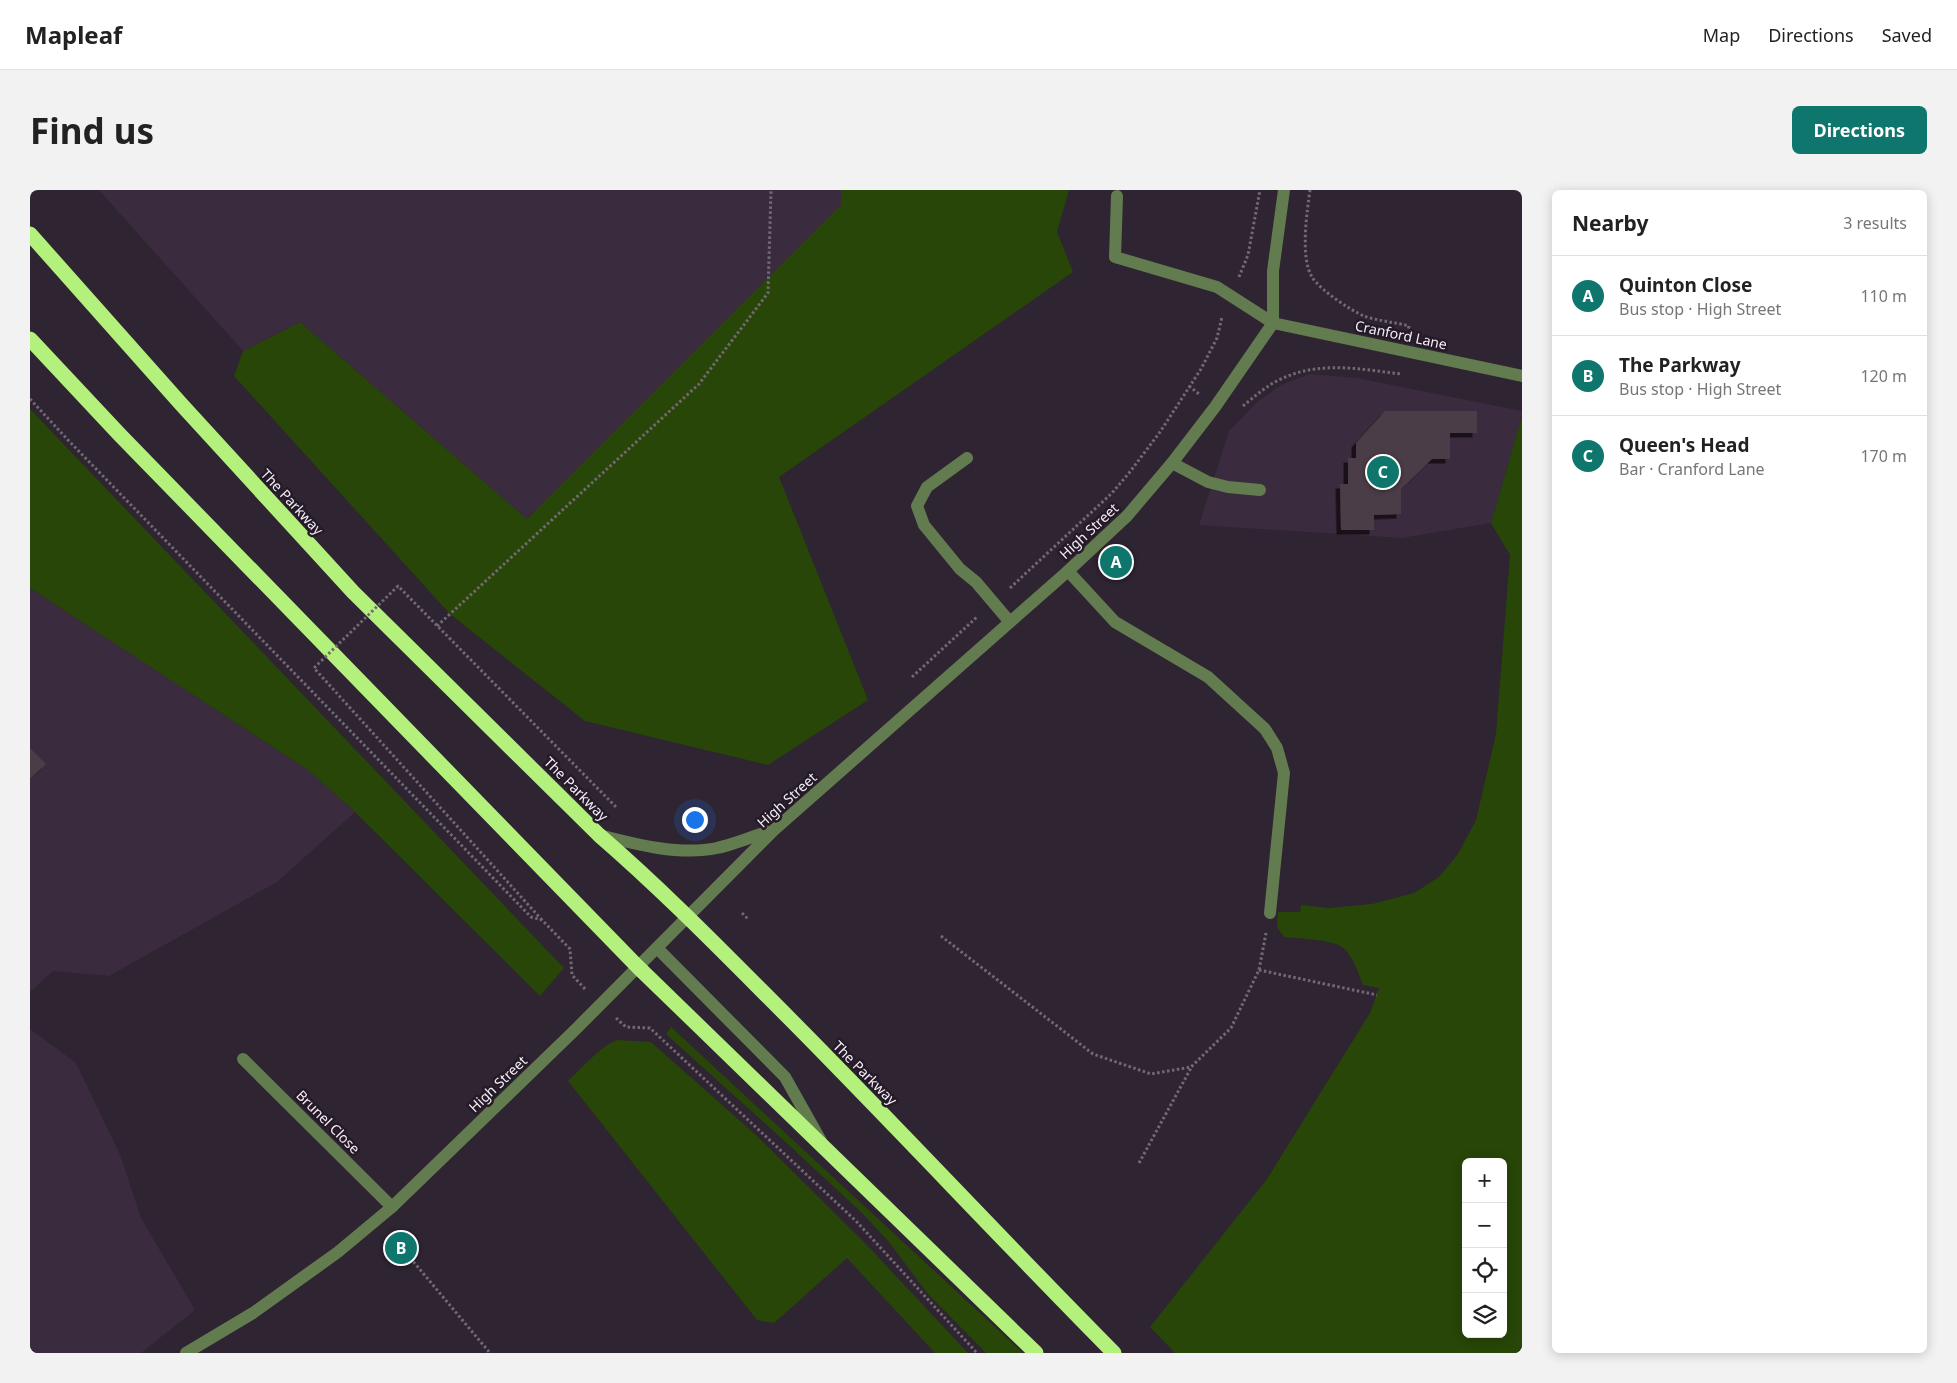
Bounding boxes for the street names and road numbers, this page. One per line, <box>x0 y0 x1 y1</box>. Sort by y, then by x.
street label: Cranford Lane <box>1353 315 1449 354</box>
street label: The Parkway <box>257 465 328 539</box>
street label: High Street <box>1055 498 1122 563</box>
street label: The Parkway <box>540 752 613 826</box>
street label: High Street <box>753 768 821 831</box>
street label: The Parkway <box>829 1036 902 1110</box>
street label: High Street <box>464 1051 531 1116</box>
street label: Brunel Close <box>292 1086 364 1158</box>

